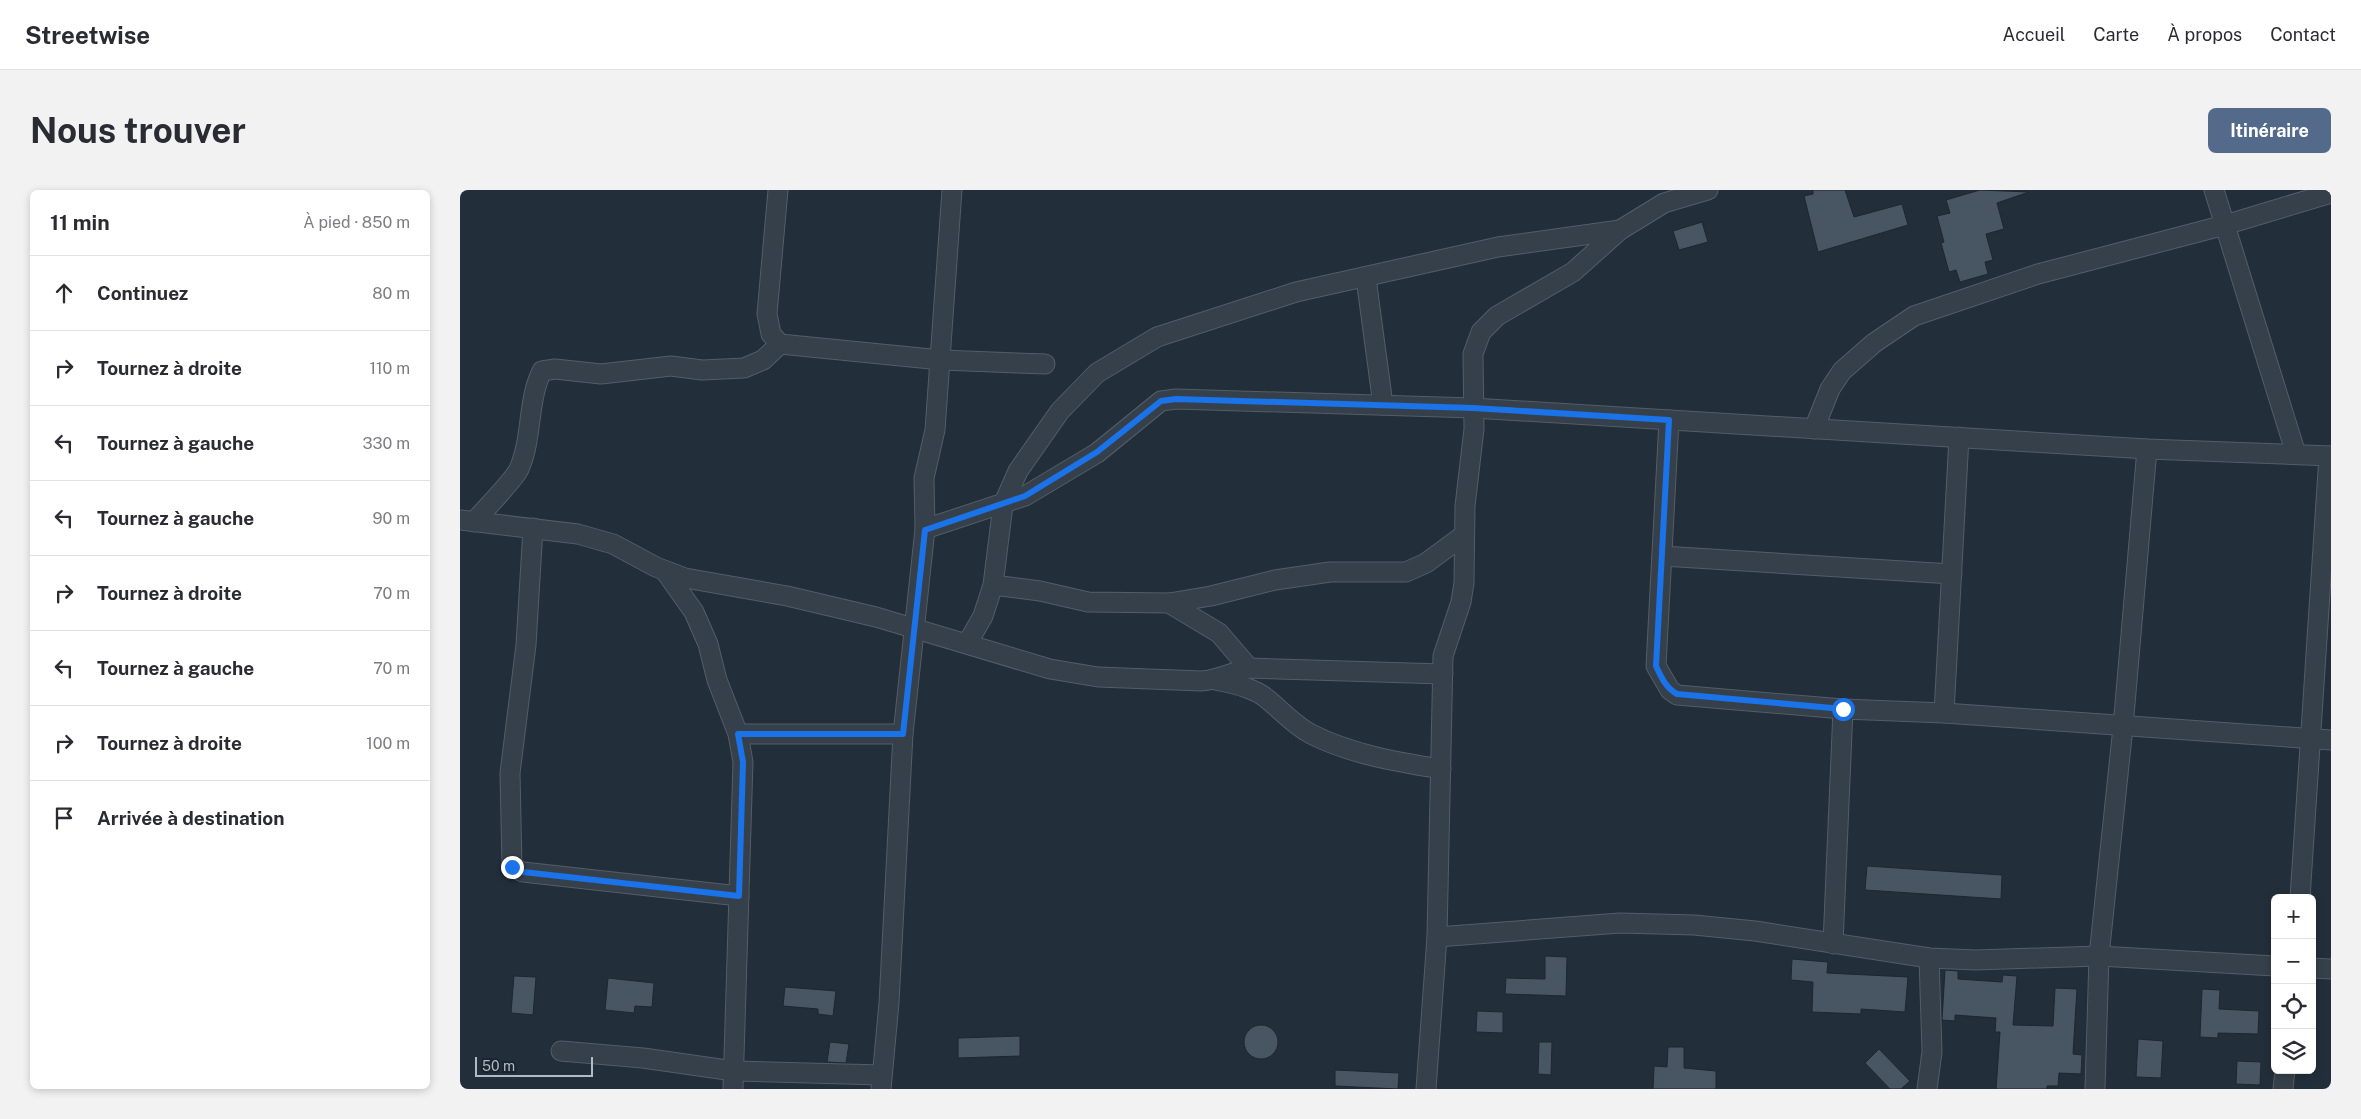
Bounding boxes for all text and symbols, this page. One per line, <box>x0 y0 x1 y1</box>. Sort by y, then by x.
text: Streetwise <box>25 21 150 49</box>
text: Accueil <box>2003 24 2065 45</box>
text: Carte <box>2093 24 2139 45</box>
text: À propos <box>2167 24 2242 45</box>
text: Contact <box>2270 24 2336 45</box>
button: Itinéraire <box>2208 108 2331 153</box>
text: Nous trouver <box>30 110 246 151</box>
text: 11 min <box>50 210 110 235</box>
text: À pied · 850 m <box>303 213 410 232</box>
icon: ahead <box>50 279 78 307</box>
text: Continuez <box>97 282 188 304</box>
text: 80 m <box>372 284 410 303</box>
icon: right <box>50 354 78 382</box>
text: Tournez à droite <box>97 357 242 379</box>
text: 110 m <box>369 359 410 378</box>
icon: left <box>50 429 78 457</box>
text: Tournez à gauche <box>97 432 254 454</box>
text: 330 m <box>363 434 410 453</box>
icon: left <box>50 504 78 532</box>
text: Tournez à gauche <box>97 507 254 529</box>
text: 90 m <box>373 509 410 528</box>
icon: right <box>50 579 78 607</box>
text: Tournez à droite <box>97 582 242 604</box>
text: 70 m <box>373 584 410 603</box>
icon: left <box>50 654 78 682</box>
text: Tournez à gauche <box>97 657 254 679</box>
text: 70 m <box>373 659 410 678</box>
route start <box>1832 698 1855 721</box>
icon: right <box>50 729 78 757</box>
text: Tournez à droite <box>97 732 242 754</box>
text: 100 m <box>366 734 410 753</box>
icon: arrive <box>50 804 78 832</box>
text: Arrivée à destination <box>97 807 285 829</box>
route end <box>501 856 524 879</box>
map controls <box>2271 894 2316 1074</box>
button: + <box>2271 894 2316 939</box>
button: − <box>2271 939 2316 984</box>
button: locate <box>2271 984 2316 1029</box>
button: layers <box>2271 1029 2316 1074</box>
scale bar <box>475 1054 592 1077</box>
text: 50 m <box>482 1058 515 1074</box>

